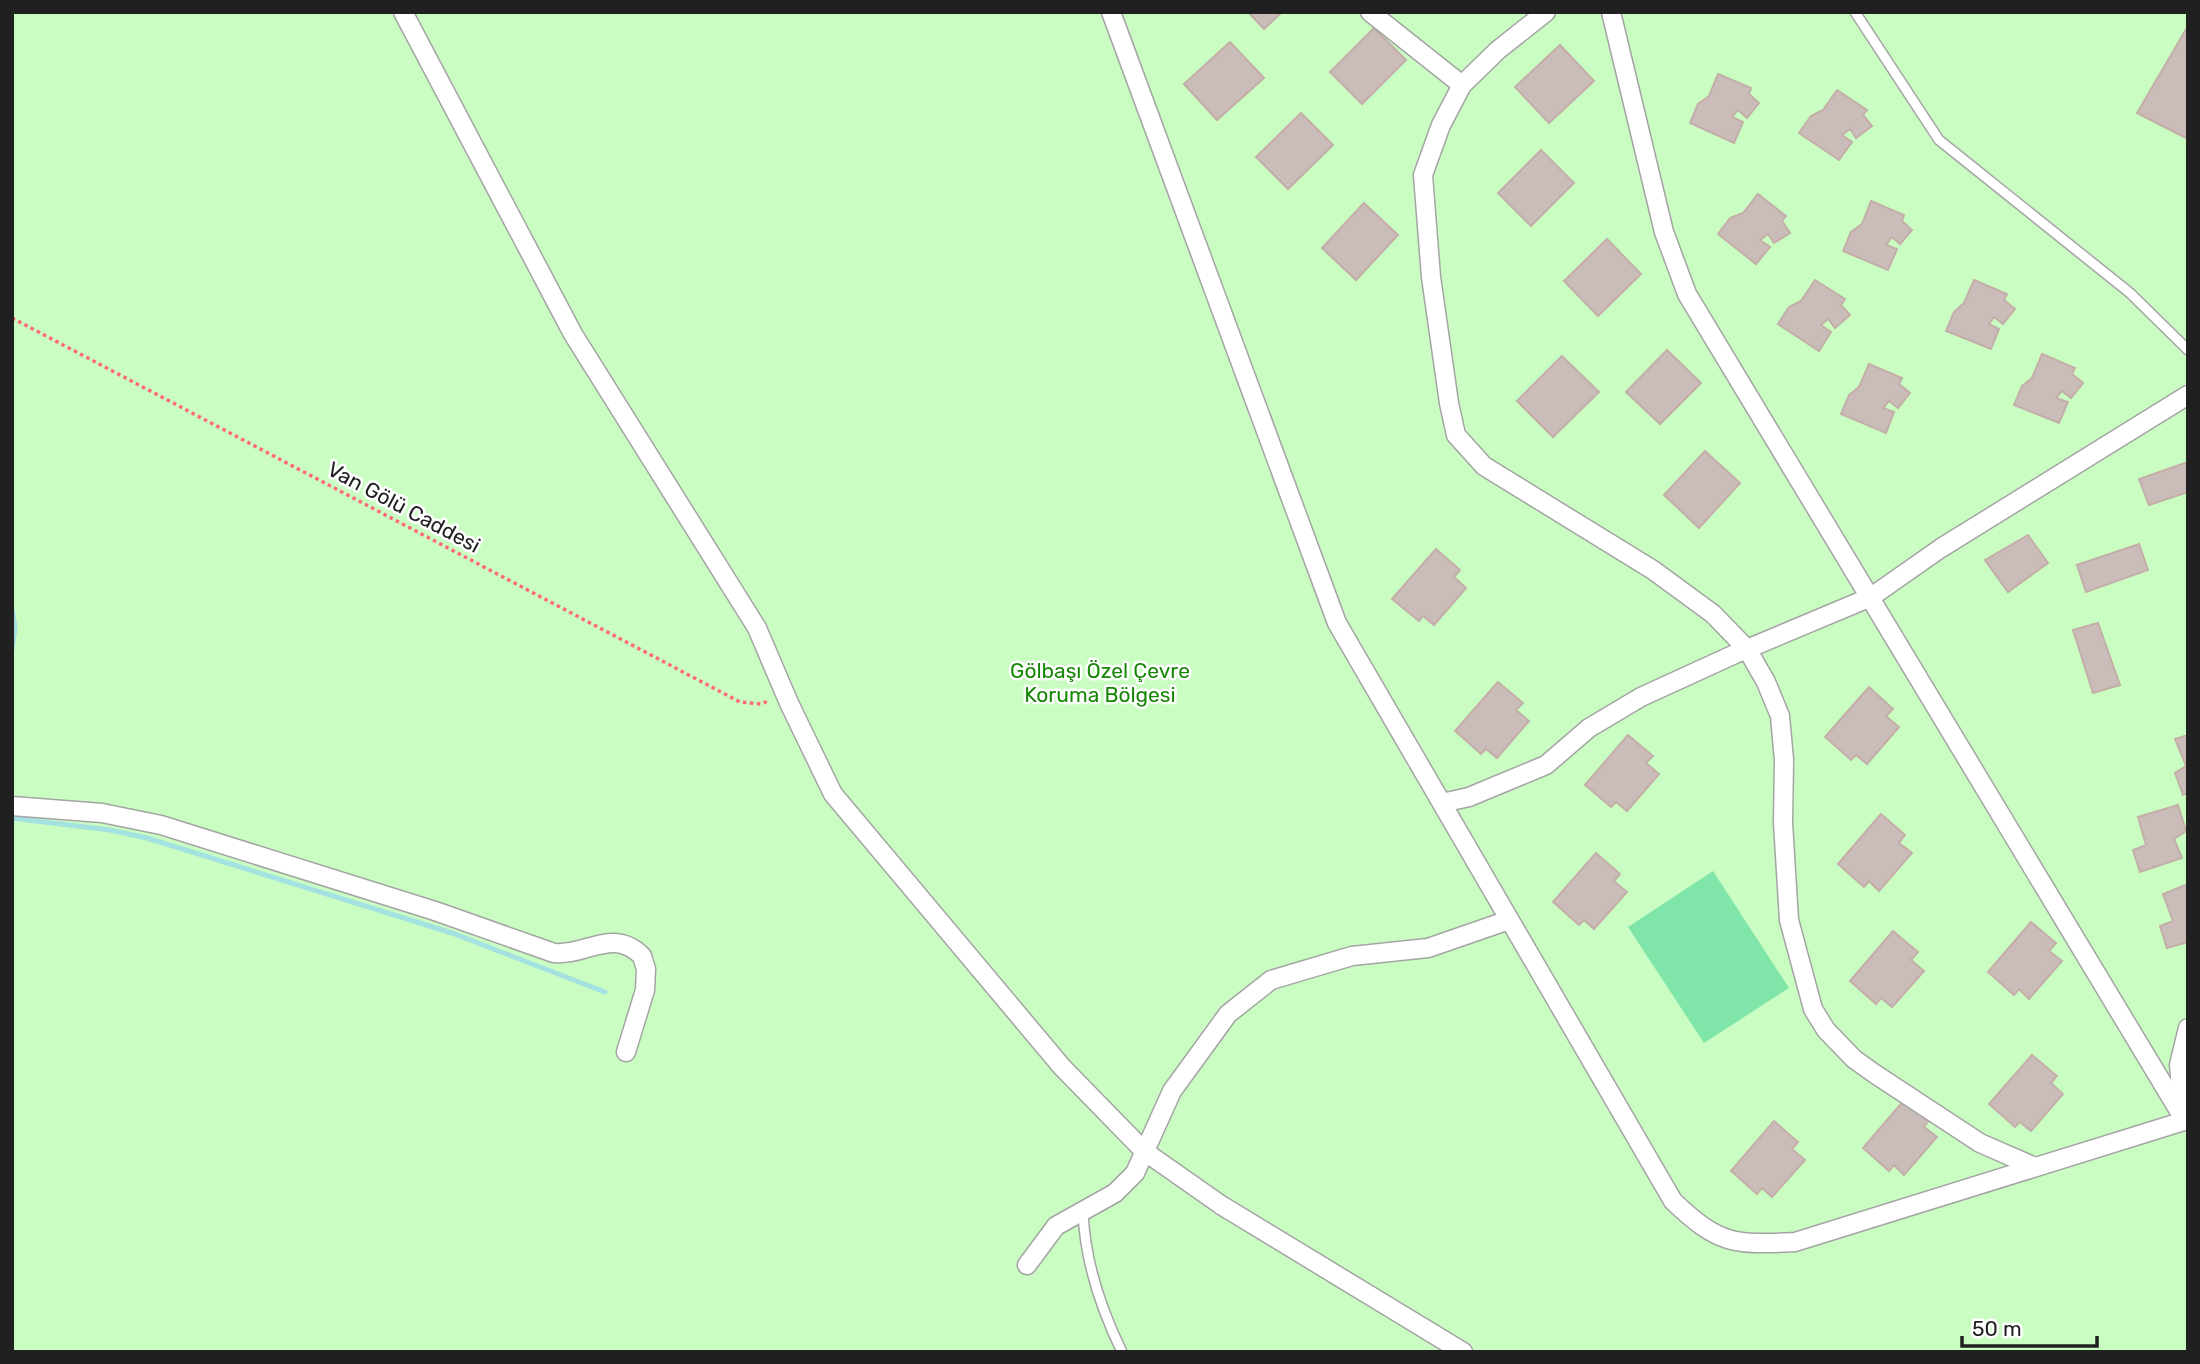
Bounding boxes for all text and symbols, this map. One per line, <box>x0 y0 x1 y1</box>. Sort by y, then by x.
street label: Van Gölü Caddesi <box>323 456 485 558</box>
park label: Gölbaşı Özel Çevre Koruma Bölgesi <box>1010 658 1190 707</box>
scale bar <box>1962 1304 2097 1348</box>
text: 50 m <box>1972 1316 2022 1341</box>

